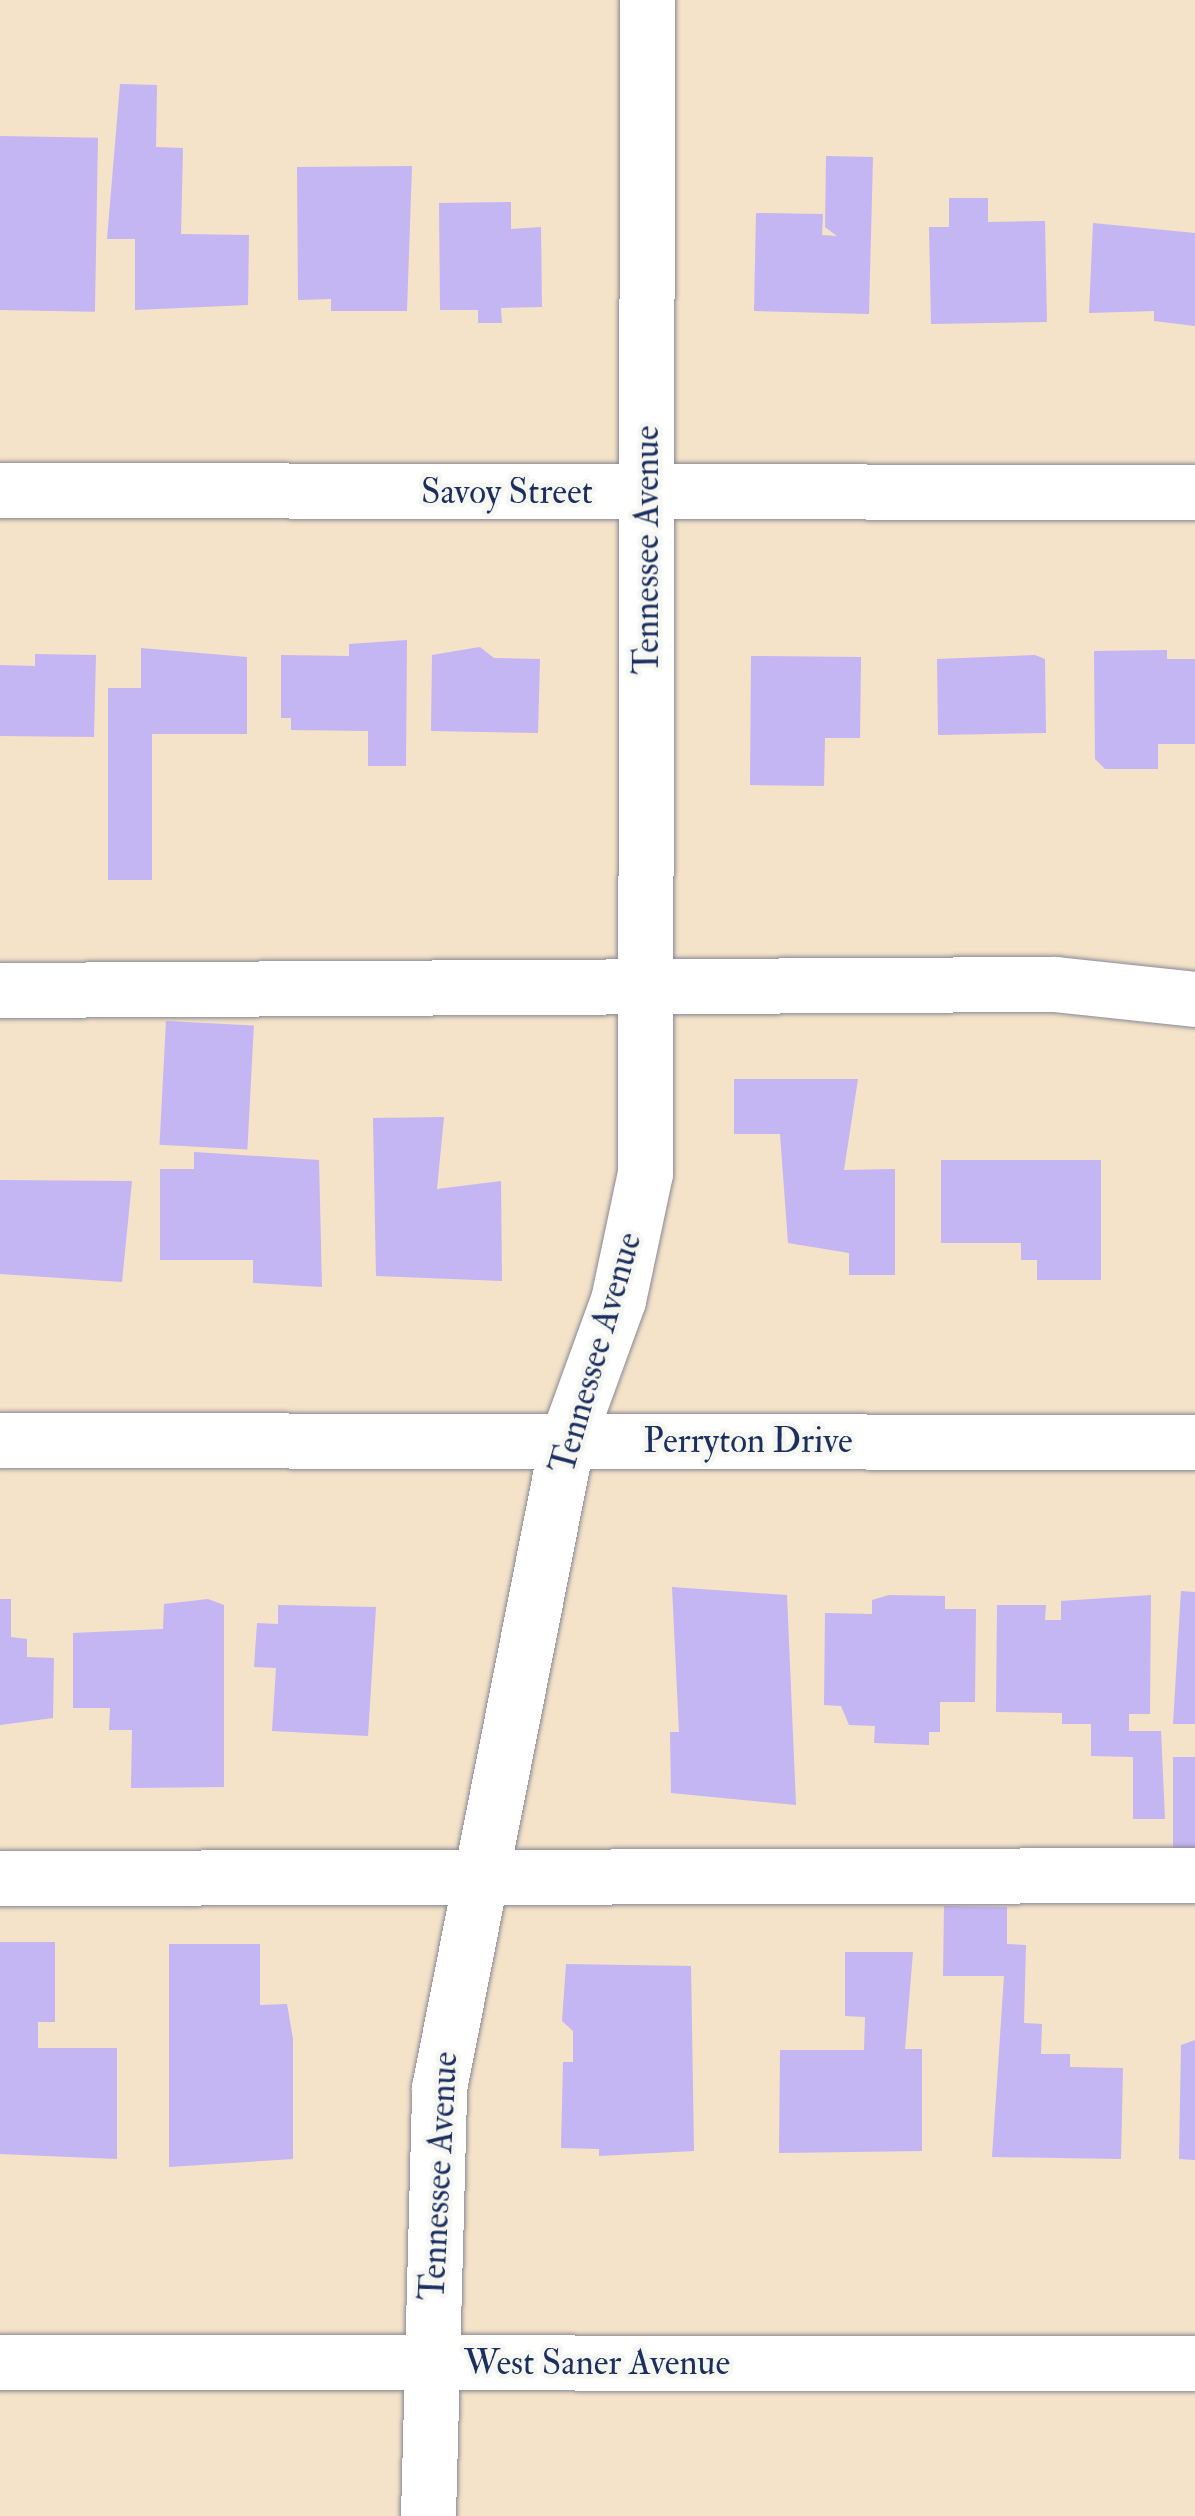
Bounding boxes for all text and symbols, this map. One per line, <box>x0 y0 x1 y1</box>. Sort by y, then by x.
street label: Tennessee Avenue <box>626 426 668 674</box>
street label: Savoy Street <box>421 471 593 513</box>
street label: Tennessee Avenue <box>542 1228 650 1478</box>
street label: Perryton Drive <box>643 1420 853 1462</box>
street label: Tennessee Avenue <box>412 2051 466 2301</box>
street label: West Saner Avenue <box>464 2342 730 2384</box>

